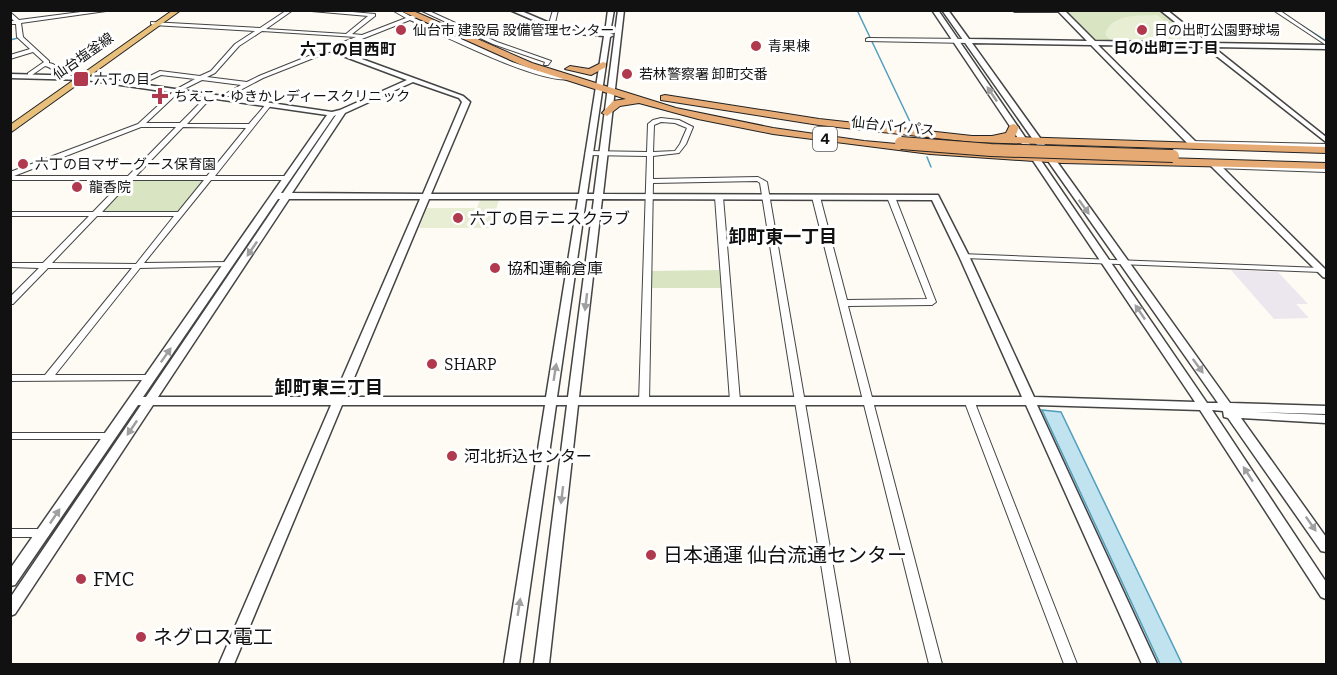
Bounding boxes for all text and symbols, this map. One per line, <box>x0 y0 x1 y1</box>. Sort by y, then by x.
place label: 仙台市 建設局 設備管理センター <box>413 22 615 39</box>
place label: 日の出町公園野球場 <box>1154 22 1280 39</box>
marker: 仙台市 建設局 設備管理センター <box>394 23 408 37</box>
marker: 日の出町公園野球場 <box>1135 23 1149 37</box>
street label: 仙台塩釜線 <box>50 29 117 83</box>
place label: 青果棟 <box>768 38 810 55</box>
marker: 青果棟 <box>749 39 763 53</box>
district label: 日の出町三丁目 <box>1113 39 1219 57</box>
district label: 六丁の目西町 <box>300 40 396 59</box>
place label: 若林警察署 卸町交番 <box>639 66 768 83</box>
marker: 若林警察署 卸町交番 <box>620 67 634 81</box>
marker: 六丁の目 <box>72 70 90 88</box>
place label: 六丁の目 <box>94 71 150 88</box>
marker: ちえこ・ゆきかレディースクリニック <box>151 87 169 105</box>
one-way arrow <box>986 87 998 103</box>
place label: ちえこ・ゆきかレディースクリニック <box>174 88 410 105</box>
street label: 仙台バイパス <box>850 114 935 139</box>
road number: 4 <box>813 127 837 151</box>
place label: 六丁の目マザーグース保育園 <box>35 156 216 173</box>
marker: 六丁の目マザーグース保育園 <box>16 157 30 171</box>
place label: 龍香院 <box>89 179 131 196</box>
marker: 龍香院 <box>70 180 84 194</box>
one-way arrow <box>1078 198 1090 214</box>
place label: 六丁の目テニスクラブ <box>470 209 630 228</box>
marker: 六丁の目テニスクラブ <box>451 211 465 225</box>
district label: 卸町東一丁目 <box>729 226 837 248</box>
one-way arrow <box>246 240 258 256</box>
place label: 協和運輸倉庫 <box>507 259 603 278</box>
marker: 協和運輸倉庫 <box>488 261 502 275</box>
one-way arrow <box>581 292 590 311</box>
one-way arrow <box>1135 304 1146 320</box>
one-way arrow <box>160 347 171 363</box>
place label: SHARP <box>444 355 497 374</box>
marker: SHARP <box>425 357 439 371</box>
one-way arrow <box>1191 358 1203 373</box>
one-way arrow <box>551 363 560 382</box>
district label: 卸町東三丁目 <box>275 377 383 399</box>
one-way arrow <box>126 420 138 436</box>
place label: 河北折込センター <box>464 447 592 466</box>
marker: 河北折込センター <box>445 449 459 463</box>
one-way arrow <box>1243 466 1254 482</box>
one-way arrow <box>557 486 566 505</box>
one-way arrow <box>50 508 61 524</box>
one-way arrow <box>1304 517 1316 532</box>
place label: 日本通運 仙台流通センター <box>663 543 907 567</box>
marker: 日本通運 仙台流通センター <box>644 548 658 562</box>
place label: FMC <box>93 567 135 591</box>
marker: FMC <box>74 572 88 586</box>
one-way arrow <box>515 597 524 616</box>
place label: ネグロス電工 <box>153 625 273 649</box>
marker: ネグロス電工 <box>134 630 148 644</box>

